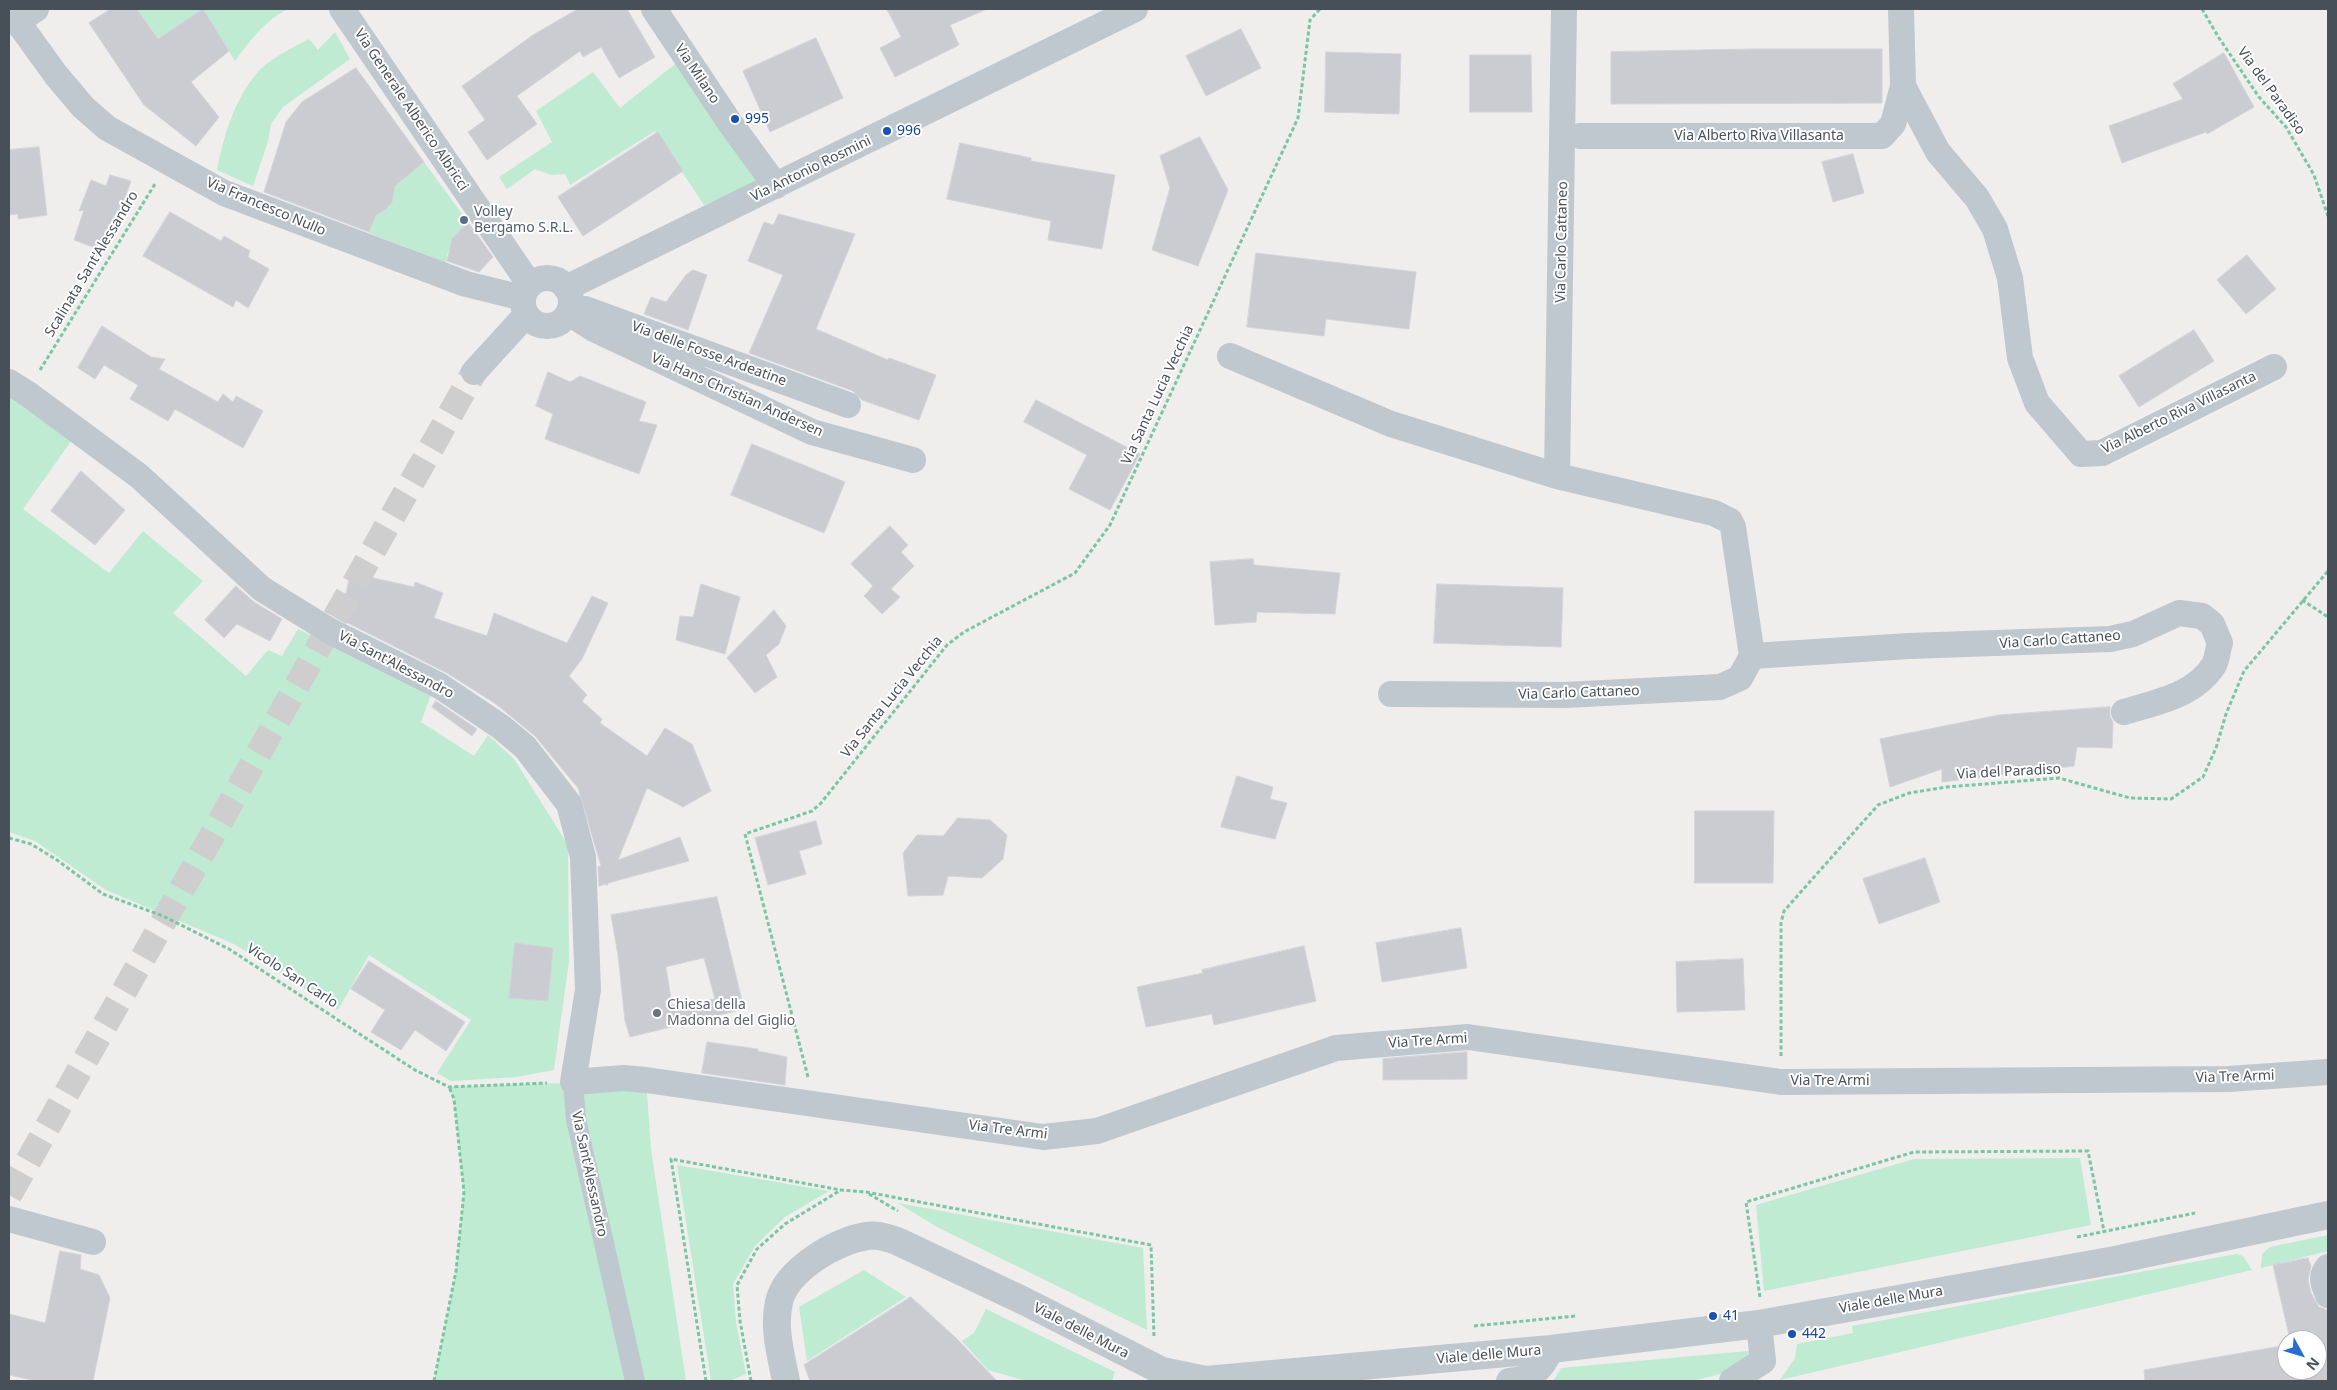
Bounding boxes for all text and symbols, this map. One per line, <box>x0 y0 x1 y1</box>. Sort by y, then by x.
street label: Via Generale Alberico Albricci <box>350 26 472 194</box>
street label: Via Milano <box>671 41 723 107</box>
street label: Via del Paradiso <box>2234 44 2308 138</box>
place label: 995 <box>745 111 769 127</box>
marker: 995 <box>729 113 741 125</box>
place label: 996 <box>897 123 921 139</box>
marker: 996 <box>881 125 893 137</box>
street label: Via Alberto Riva Villasanta <box>1674 128 1844 144</box>
street label: Via Antonio Rosmini <box>748 133 874 205</box>
street label: Via Francesco Nullo <box>204 174 328 240</box>
street label: Via Carlo Cattaneo <box>1553 181 1571 303</box>
street label: Scalinata Sant'Alessandro <box>42 188 142 340</box>
place label: Volley Bergamo S.R.L. <box>474 204 573 236</box>
marker: Volley Bergamo S.R.L. <box>458 214 470 226</box>
street label: Via delle Fosse Ardeatine <box>629 318 789 390</box>
street label: Via Santa Lucia Vecchia <box>1118 323 1198 467</box>
street label: Via Hans Christian Andersen <box>648 349 826 441</box>
street label: Via Alberto Riva Villasanta <box>2099 368 2259 458</box>
street label: Via Carlo Cattaneo <box>1999 627 2121 653</box>
street label: Via Sant'Alessandro <box>335 628 457 702</box>
street label: Via Santa Lucia Vecchia <box>838 633 946 761</box>
street label: Via Carlo Cattaneo <box>1518 682 1640 704</box>
street label: Via del Paradiso <box>1956 761 2062 783</box>
street label: Vicolo San Carlo <box>243 940 341 1012</box>
place label: Chiesa della Madonna del Giglio <box>667 997 795 1030</box>
marker: Chiesa della Madonna del Giglio <box>651 1007 663 1019</box>
street label: Via Tre Armi <box>1388 1030 1468 1052</box>
street label: Via Tre Armi <box>2195 1067 2275 1087</box>
street label: Via Tre Armi <box>1790 1073 1870 1089</box>
street label: Via Sant'Alessandro <box>567 1110 611 1238</box>
street label: Via Tre Armi <box>968 1117 1048 1143</box>
street label: Viale delle Mura <box>1838 1283 1944 1317</box>
street label: Viale delle Mura <box>1030 1300 1132 1362</box>
place label: 41 <box>1723 1308 1739 1324</box>
marker: 41 <box>1707 1310 1719 1322</box>
place label: 442 <box>1802 1326 1826 1342</box>
marker: 442 <box>1786 1328 1798 1340</box>
north arrow <box>2277 1330 2327 1380</box>
street label: Viale delle Mura <box>1436 1342 1542 1368</box>
text: N <box>2302 1354 2324 1375</box>

